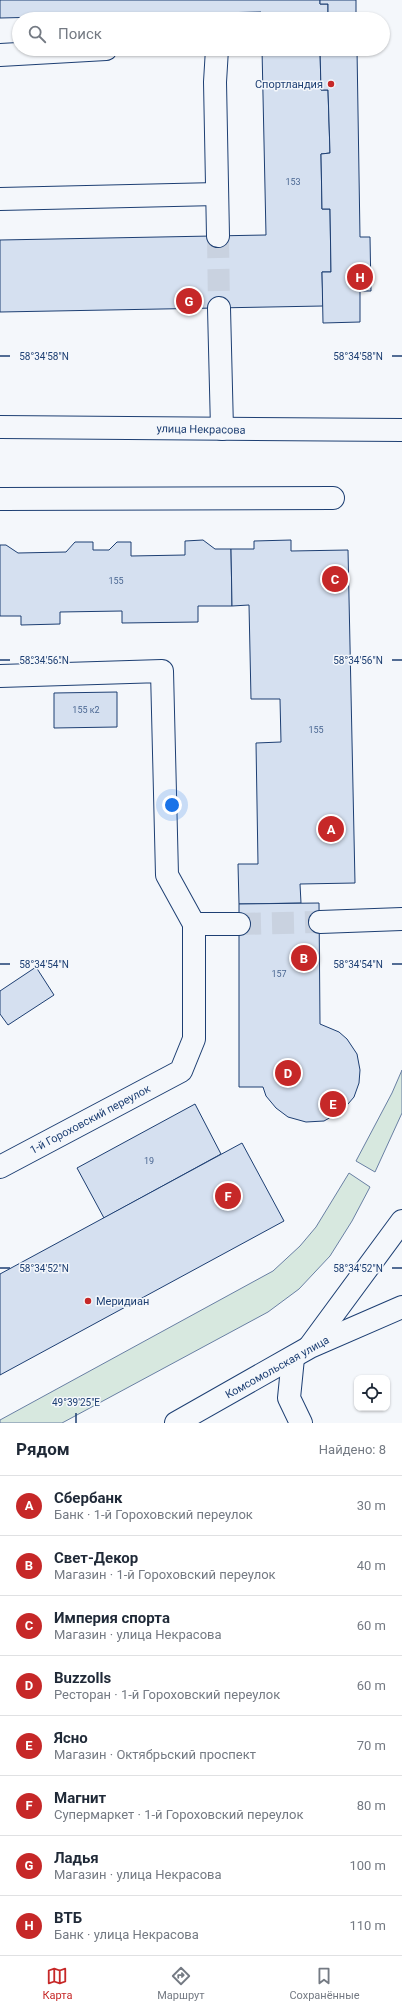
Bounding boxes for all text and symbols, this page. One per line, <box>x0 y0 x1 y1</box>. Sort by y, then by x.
search box <box>12 12 390 56</box>
icon: search <box>26 23 48 45</box>
text: Поиск <box>58 25 102 43</box>
place label: Спортландия <box>255 78 323 91</box>
marker: Спортландия <box>326 79 336 89</box>
house number: 153 <box>285 177 301 187</box>
pin: H <box>347 262 373 292</box>
pin: G <box>176 286 202 316</box>
text: 58°34'58"N <box>19 351 69 362</box>
text: 58°34'58"N <box>333 351 383 362</box>
street label: улица Некрасова <box>156 422 246 437</box>
pin: C <box>322 564 348 594</box>
house number: 155 <box>108 576 124 586</box>
text: 58°34'56"N <box>19 655 69 666</box>
text: 58°34'56"N <box>333 655 383 666</box>
house number: 155 к2 <box>72 705 100 715</box>
house number: 155 <box>308 725 324 735</box>
your location <box>162 795 182 815</box>
pin: A <box>318 814 344 844</box>
pin: B <box>291 943 317 973</box>
text: 58°34'54"N <box>19 959 69 970</box>
text: 58°34'54"N <box>333 959 383 970</box>
house number: 157 <box>271 969 287 979</box>
pin: D <box>275 1058 301 1088</box>
street label: 1-й Гороховский переулок <box>28 1082 153 1157</box>
pin: E <box>320 1089 346 1119</box>
house number: 19 <box>144 1156 154 1166</box>
pin: F <box>215 1181 241 1211</box>
text: 58°34'52"N <box>19 1263 69 1274</box>
text: 58°34'52"N <box>333 1263 383 1274</box>
place label: Меридиан <box>96 1295 149 1308</box>
marker: Меридиан <box>83 1296 93 1306</box>
street label: Комсомольская улица <box>223 1333 331 1401</box>
map controls <box>354 1375 390 1411</box>
button: locate <box>354 1375 390 1411</box>
text: 49°39'25"E <box>52 1397 100 1408</box>
text: Рядом <box>16 1439 70 1459</box>
text: Найдено: 8 <box>319 1442 386 1457</box>
text: Сбербанк <box>54 1489 122 1507</box>
text: A <box>25 1498 33 1513</box>
text: 30 m <box>357 1498 386 1513</box>
text: Банк · 1-й Гороховский переулок <box>54 1507 253 1522</box>
text: Свет-Декор <box>54 1549 138 1567</box>
text: B <box>25 1558 33 1573</box>
text: 40 m <box>357 1558 386 1573</box>
text: Магазин · 1-й Гороховский переулок <box>54 1567 276 1582</box>
text: Империя спорта <box>54 1609 170 1627</box>
text: C <box>25 1618 33 1633</box>
text: 60 m <box>357 1618 386 1633</box>
text: Магазин · улица Некрасова <box>54 1627 222 1642</box>
text: Buzzolls <box>54 1669 111 1687</box>
text: D <box>25 1678 33 1693</box>
text: 60 m <box>357 1678 386 1693</box>
text: Ресторан · 1-й Гороховский переулок <box>54 1687 280 1702</box>
text: Ясно <box>54 1729 88 1747</box>
text: E <box>25 1738 33 1753</box>
text: 70 m <box>357 1738 386 1753</box>
text: Магазин · Октябрьский проспект <box>54 1747 256 1762</box>
text: Магнит <box>54 1789 106 1807</box>
text: F <box>25 1798 33 1813</box>
text: 80 m <box>357 1798 386 1813</box>
text: Супермаркет · 1-й Гороховский переулок <box>54 1807 303 1822</box>
text: Ладья <box>54 1849 99 1867</box>
text: G <box>25 1858 33 1873</box>
text: 100 m <box>349 1858 386 1873</box>
text: Магазин · улица Некрасова <box>54 1867 222 1882</box>
text: ВТБ <box>54 1909 82 1927</box>
text: H <box>24 1918 34 1933</box>
text: 110 m <box>349 1918 386 1933</box>
text: Банк · улица Некрасова <box>54 1927 199 1942</box>
tab: Карта <box>42 1965 72 2002</box>
tab: Маршрут <box>157 1965 205 2002</box>
tab: Сохранённые <box>289 1965 360 2002</box>

